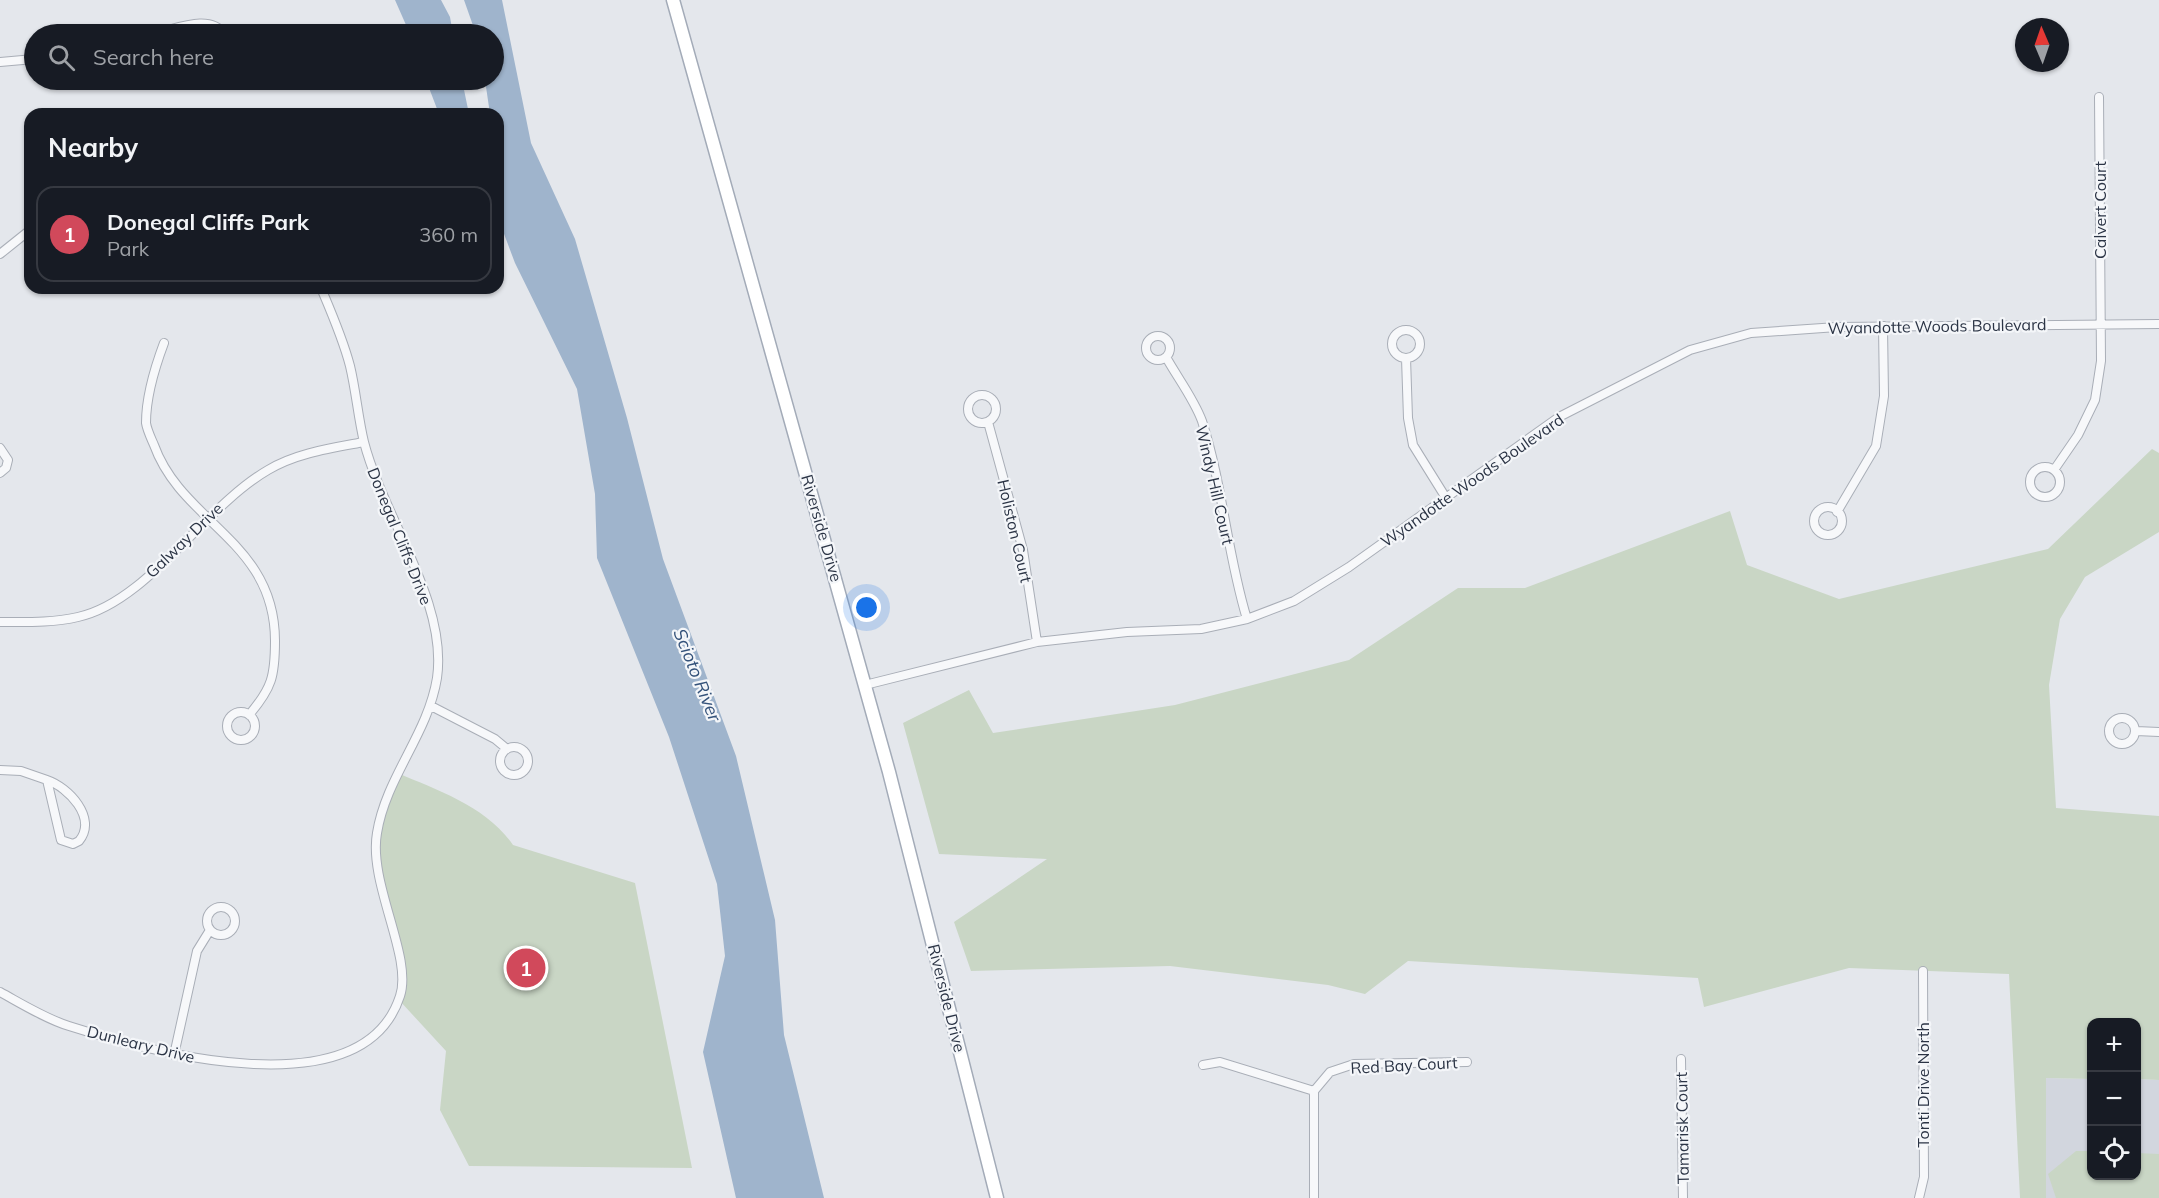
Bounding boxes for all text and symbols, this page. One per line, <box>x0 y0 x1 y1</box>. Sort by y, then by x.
north arrow <box>2015 18 2069 72</box>
search box <box>24 24 504 90</box>
icon: search <box>45 41 78 74</box>
text: Search here <box>93 43 214 71</box>
text: Nearby <box>48 131 138 164</box>
street label: Calvert Court <box>2090 161 2110 259</box>
text: Donegal Cliffs Park <box>107 208 309 236</box>
text: 1 <box>64 222 76 247</box>
text: 360 m <box>419 222 478 247</box>
text: Park <box>107 236 149 261</box>
street label: Wyandotte Woods Boulevard <box>1827 314 2047 338</box>
street label: Wyandotte Woods Boulevard <box>1377 409 1567 551</box>
street label: Windy Hill Court <box>1192 423 1239 547</box>
street label: Donegal Cliffs Drive <box>363 464 437 608</box>
street label: Riverside Drive <box>797 472 847 584</box>
street label: Holiston Court <box>993 477 1037 585</box>
street label: Galway Drive <box>141 498 227 582</box>
your location <box>852 593 881 622</box>
water label: Scioto River <box>668 625 727 726</box>
street label: Riverside Drive <box>924 942 970 1054</box>
pin: 1 <box>506 946 546 990</box>
map controls <box>2087 1018 2141 1180</box>
button: + <box>2087 1018 2141 1072</box>
street label: Dunleary Drive <box>85 1021 197 1067</box>
street label: Tonti Drive North <box>1913 1022 1933 1148</box>
street label: Red Bay Court <box>1350 1052 1458 1078</box>
street label: Tamarisk Court <box>1671 1071 1693 1184</box>
button: − <box>2087 1072 2141 1126</box>
button: locate <box>2087 1126 2141 1180</box>

